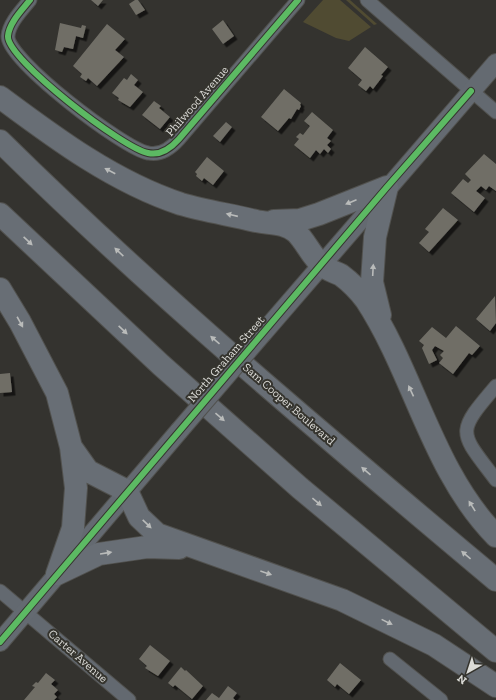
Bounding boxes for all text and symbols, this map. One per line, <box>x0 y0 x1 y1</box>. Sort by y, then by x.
street label: Philwood Avenue <box>163 63 232 139</box>
one-way arrow <box>105 168 116 174</box>
one-way arrow <box>344 200 356 206</box>
one-way arrow <box>226 212 238 218</box>
one-way arrow <box>23 236 34 245</box>
one-way arrow <box>114 248 124 257</box>
one-way arrow <box>370 263 376 276</box>
street label: North Graham Street <box>185 313 268 405</box>
one-way arrow <box>17 316 23 328</box>
one-way arrow <box>118 325 128 334</box>
one-way arrow <box>210 336 221 345</box>
street label: Sam Cooper Boulevard <box>240 360 338 448</box>
one-way arrow <box>408 385 414 396</box>
one-way arrow <box>214 412 225 421</box>
one-way arrow <box>361 467 372 476</box>
one-way arrow <box>312 498 323 507</box>
one-way arrow <box>468 500 475 512</box>
one-way arrow <box>142 520 152 529</box>
one-way arrow <box>100 550 112 556</box>
one-way arrow <box>461 550 471 559</box>
one-way arrow <box>261 571 273 577</box>
one-way arrow <box>381 619 393 625</box>
street label: Carter Avenue <box>46 626 111 686</box>
north arrow <box>448 652 488 692</box>
text: N <box>454 671 469 687</box>

